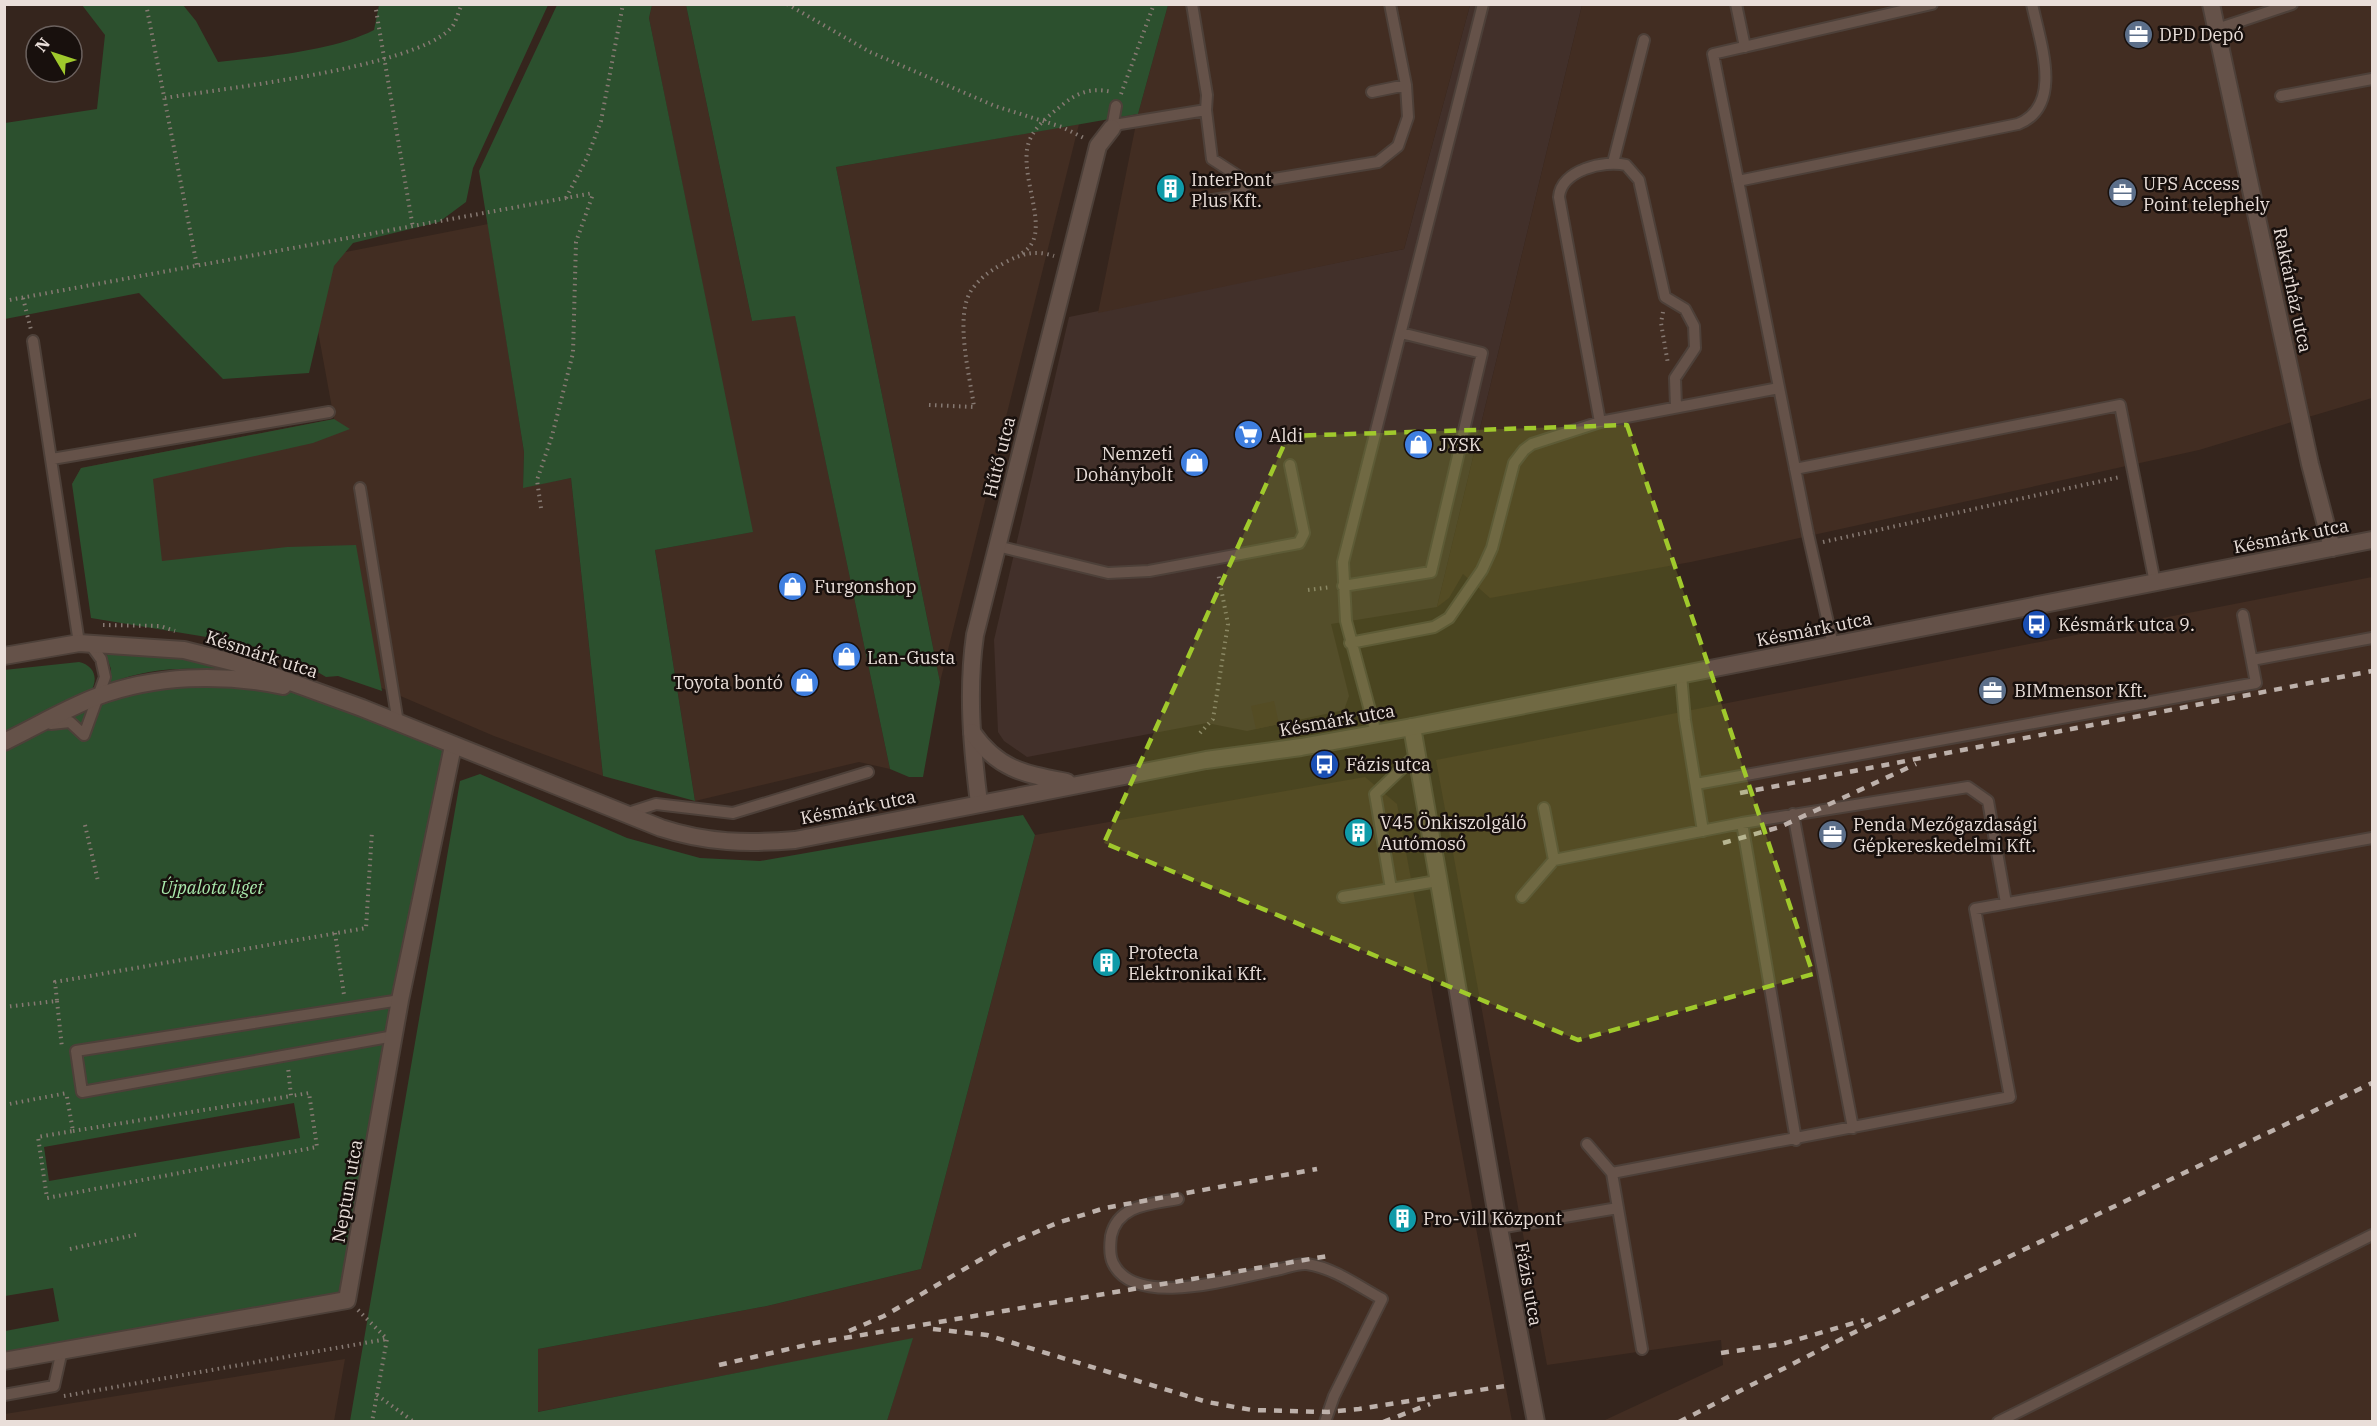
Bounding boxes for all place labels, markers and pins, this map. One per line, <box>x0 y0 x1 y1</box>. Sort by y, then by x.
office icon: DPD Depó <box>2122 18 2154 50</box>
place label: DPD Depó <box>2159 23 2244 46</box>
place label: InterPont Plus Kft. <box>1191 168 1272 212</box>
place label: UPS Access Point telephely <box>2143 172 2270 216</box>
building icon: InterPont Plus Kft. <box>1154 173 1186 205</box>
office icon: UPS Access Point telephely <box>2106 177 2138 209</box>
supermarket icon: Aldi <box>1232 419 1264 451</box>
place label: Aldi <box>1269 424 1304 447</box>
shop icon: JYSK <box>1402 428 1434 460</box>
place label: JYSK <box>1439 433 1482 456</box>
place label: Nemzeti Dohánybolt <box>1075 442 1173 486</box>
shop icon: Nemzeti Dohánybolt <box>1178 447 1210 479</box>
shop icon: Furgonshop <box>777 570 809 602</box>
place label: Furgonshop <box>814 575 916 598</box>
bus stop icon: Késmárk utca 9. <box>2021 608 2053 640</box>
place label: Késmárk utca 9. <box>2058 613 2195 636</box>
shop icon: Lan-Gusta <box>830 641 862 673</box>
place label: Lan-Gusta <box>867 646 956 669</box>
shop icon: Toyota bontó <box>788 666 820 698</box>
place label: Toyota bontó <box>673 671 783 694</box>
office icon: BIMmensor Kft. <box>1977 674 2009 706</box>
place label: BIMmensor Kft. <box>2014 679 2147 702</box>
bus stop icon: Fázis utca <box>1309 748 1341 780</box>
place label: Fázis utca <box>1346 753 1431 776</box>
place label: V45 Önkiszolgáló Autómosó <box>1380 811 1526 855</box>
place label: Penda Mezőgazdasági Gépkereskedelmi Kft. <box>1853 813 2038 857</box>
building icon: V45 Önkiszolgáló Autómosó <box>1343 816 1375 848</box>
office icon: Penda Mezőgazdasági Gépkereskedelmi Kft. <box>1816 818 1848 850</box>
place label: Protecta Elektronikai Kft. <box>1128 941 1267 985</box>
building icon: Protecta Elektronikai Kft. <box>1091 946 1123 978</box>
building icon: Pro-Vill Központ <box>1386 1202 1418 1234</box>
place label: Pro-Vill Központ <box>1423 1207 1562 1230</box>

